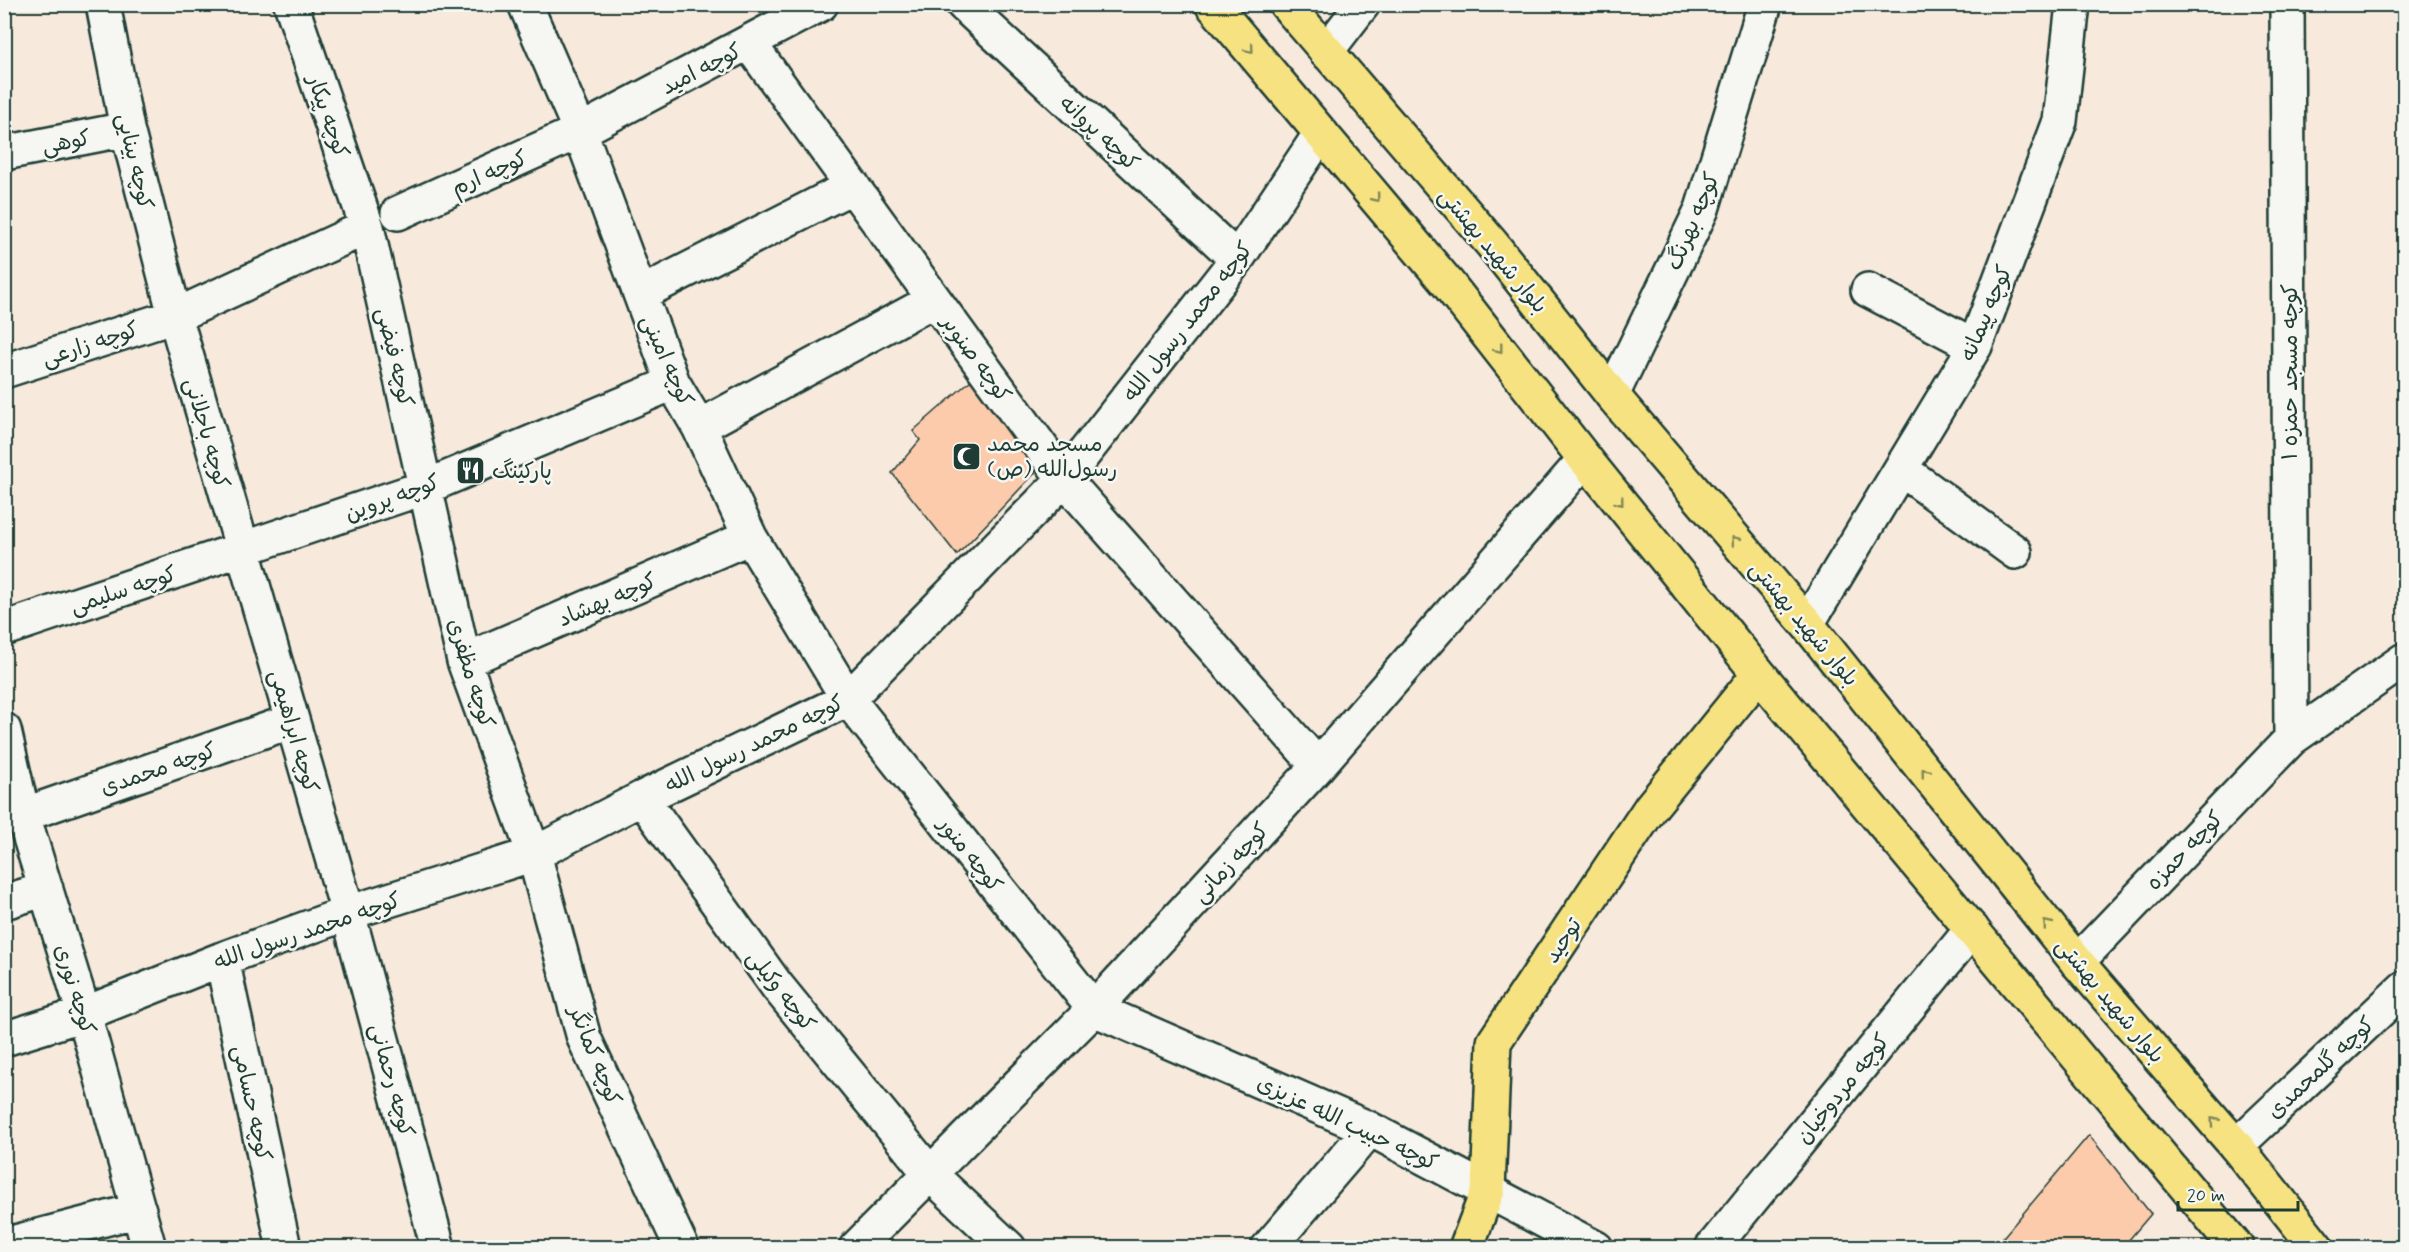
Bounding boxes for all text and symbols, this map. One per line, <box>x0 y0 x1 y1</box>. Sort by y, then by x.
street label: کوچه امید <box>657 38 747 102</box>
one-way arrow <box>1242 42 1253 53</box>
street label: کوچه پیکار <box>299 70 354 162</box>
street label: کوچه پروانه <box>1053 89 1145 178</box>
street label: کوچه بینایی <box>109 111 159 212</box>
street label: کوهی <box>40 125 93 161</box>
street label: کوچه ارم <box>447 145 533 204</box>
street label: کوچه بهرنگ <box>1661 169 1727 275</box>
street label: بلوار شهید بهشتی <box>1432 183 1553 320</box>
one-way arrow <box>1368 191 1379 202</box>
street label: کوچه محمد رسول الله <box>1117 237 1260 408</box>
street label: کوچه پیمانه <box>1954 261 2020 366</box>
street label: کوچه مسجد حمزه ۱ <box>2277 284 2305 460</box>
street label: کوچه فیضی <box>369 305 419 410</box>
street label: کوچه صنوبر <box>933 308 1017 409</box>
street label: کوچه امینی <box>634 311 699 411</box>
street label: کوچه زارعی <box>39 316 143 374</box>
one-way arrow <box>1491 342 1502 353</box>
street label: کوچه باجلانی <box>177 375 235 492</box>
place label: مسجد محمد رسول‌الله (ص) <box>987 431 1117 484</box>
mosque icon: مسجد محمد رسول‌الله (ص) <box>950 440 982 472</box>
restaurant icon: پارکینگ <box>455 454 487 486</box>
place label: پارکینگ <box>492 458 552 486</box>
street label: کوچه پروین <box>341 469 444 529</box>
one-way arrow <box>1612 495 1623 506</box>
one-way arrow <box>1731 536 1742 547</box>
street label: بلوار شهید بهشتی <box>1743 556 1864 693</box>
street label: کوچه سلیمی <box>67 561 180 621</box>
street label: کوچه بهشاد <box>554 568 661 634</box>
street label: کوچه مظفری <box>440 615 500 732</box>
street label: کوچه ابراهیمی <box>262 667 324 796</box>
street label: کوچه محمد رسول الله <box>661 689 849 800</box>
street label: کوچه محمدی <box>97 737 220 803</box>
one-way arrow <box>1922 768 1933 779</box>
street label: کوچه حمزه <box>2141 806 2230 897</box>
street label: کوچه منور <box>930 810 1008 899</box>
street label: کوچه زمانی <box>1187 817 1276 909</box>
street label: کوچه محمد رسول الله <box>211 887 405 977</box>
street label: توحید <box>1538 913 1589 969</box>
one-way arrow <box>2043 920 2054 931</box>
street label: بلوار شهید بهشتی <box>2049 933 2170 1070</box>
street label: کوچه نوری <box>47 941 101 1038</box>
street label: کوچه وکیلی <box>740 945 821 1038</box>
street label: کوچه کمانگر <box>561 1000 627 1110</box>
street label: کوچه گلمحمدی <box>2261 1011 2381 1126</box>
street label: کوچه رحمانی <box>362 1020 420 1141</box>
street label: کوچه مردوخیان <box>1790 1028 1897 1150</box>
street label: کوچه حسامی <box>225 1043 277 1164</box>
street label: کوچه حبیب الله عزیزی <box>1252 1070 1442 1178</box>
one-way arrow <box>2210 1117 2221 1127</box>
scale bar <box>2178 1174 2298 1212</box>
text: 20 m <box>2187 1184 2225 1208</box>

